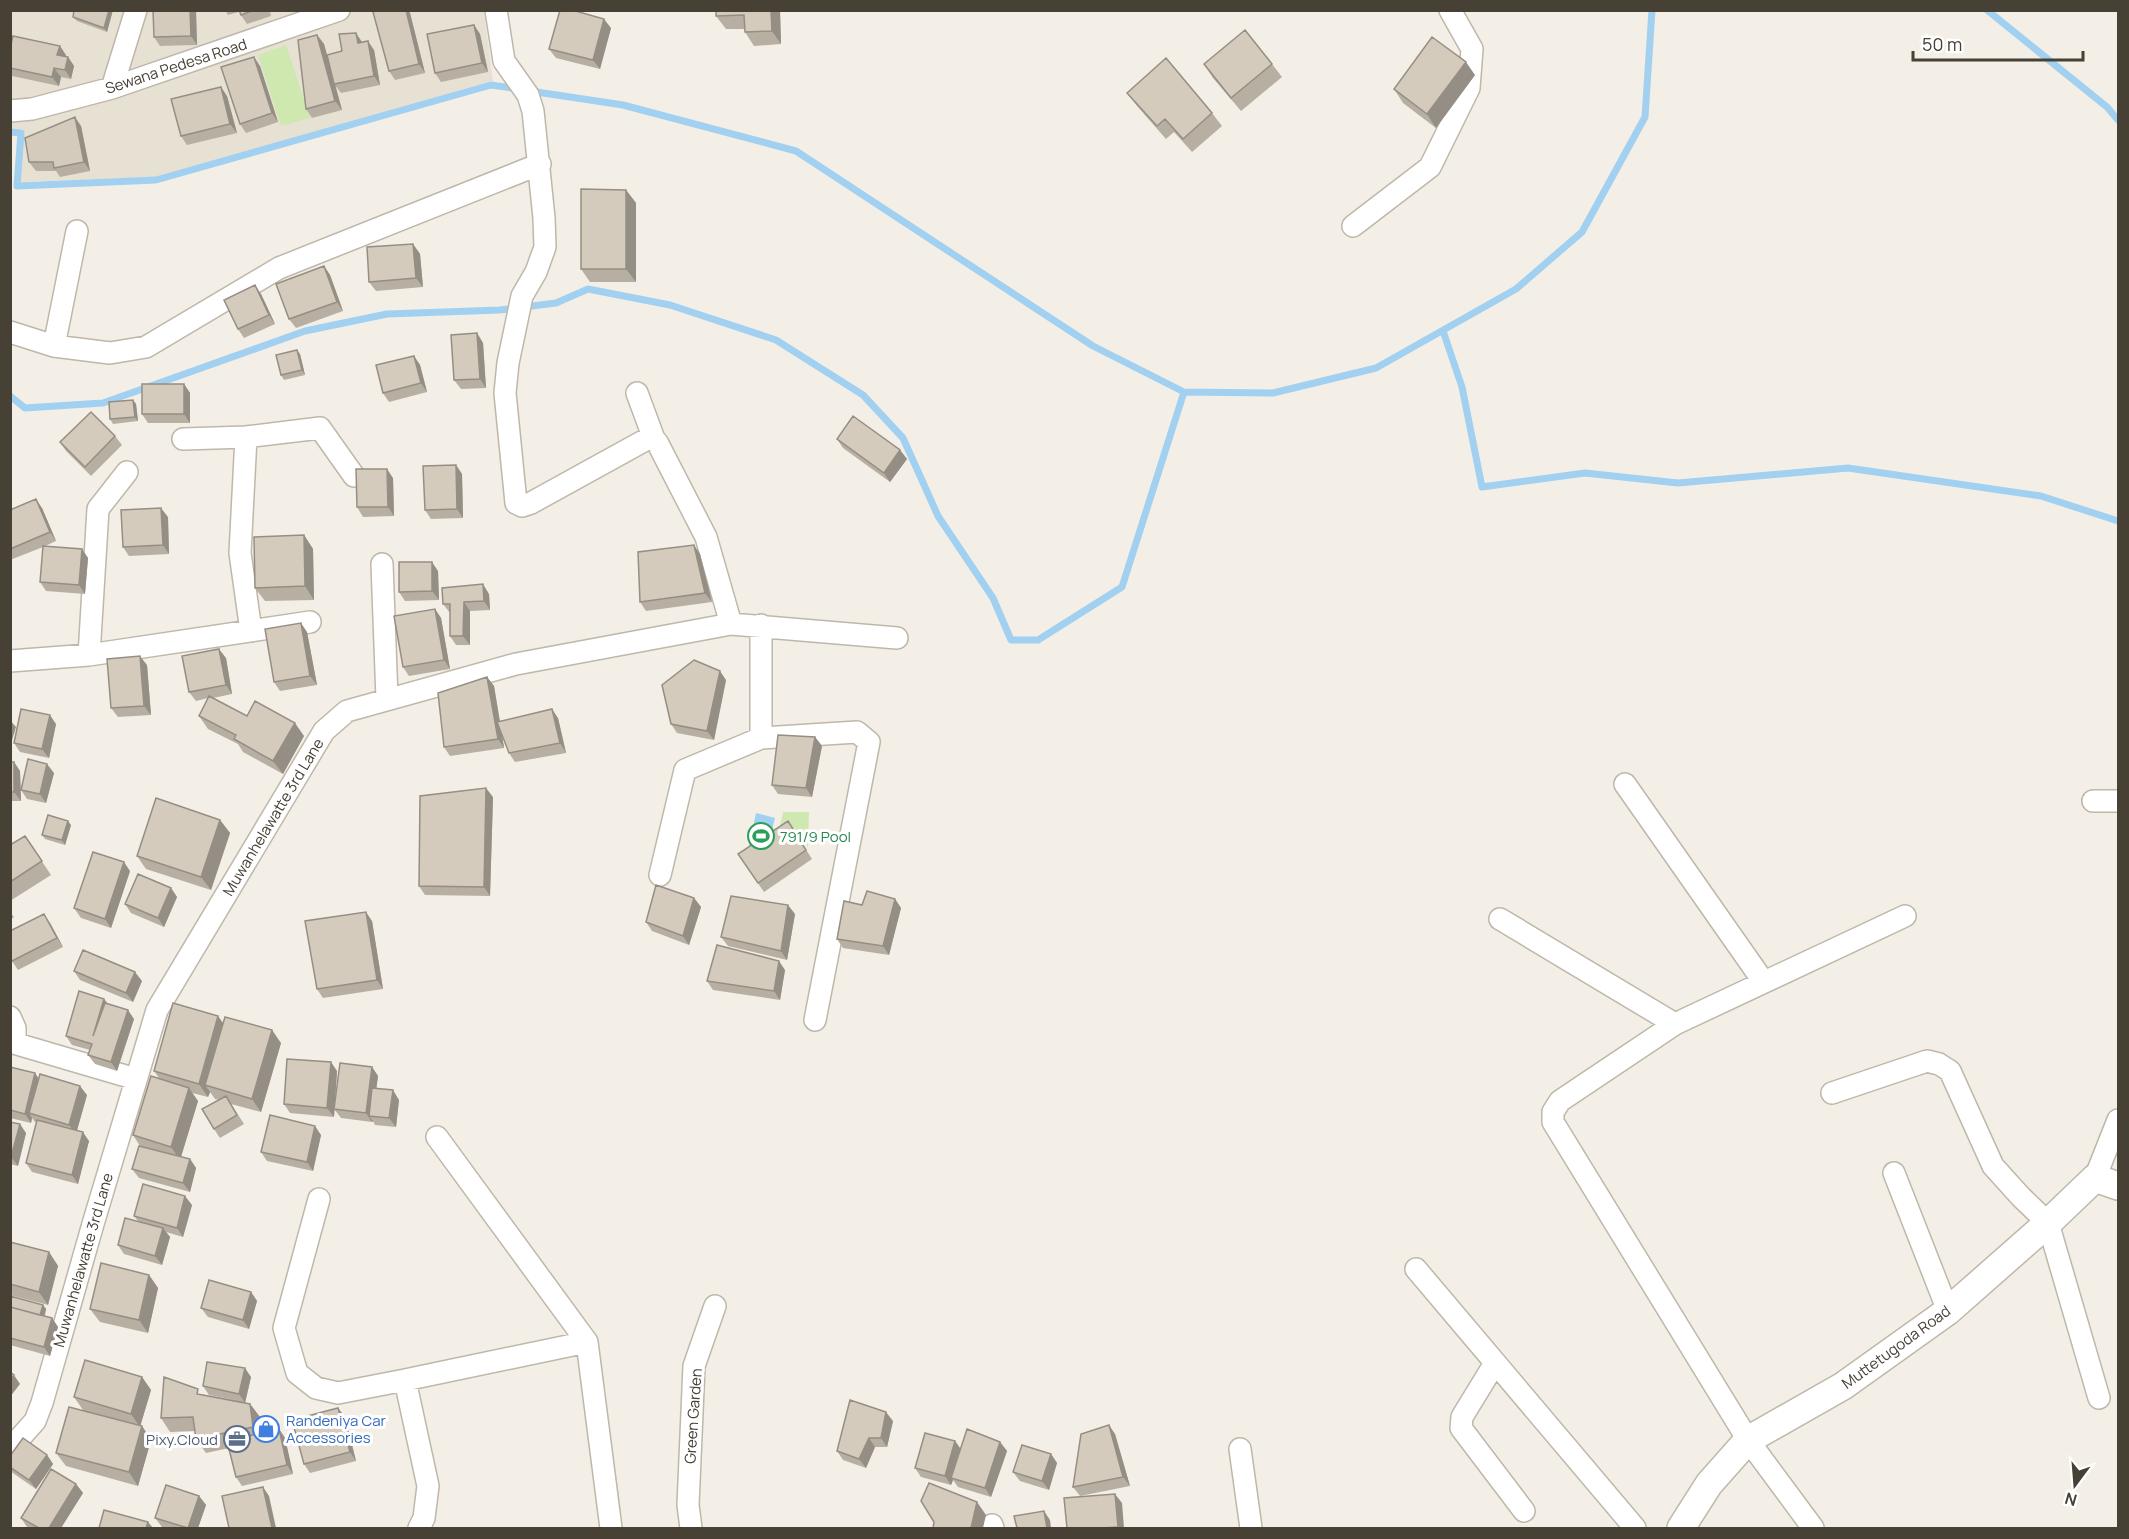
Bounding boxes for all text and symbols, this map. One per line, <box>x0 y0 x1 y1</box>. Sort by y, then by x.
scale bar <box>1913 24 2082 62</box>
text: 50 m <box>1922 32 1962 56</box>
street label: Sewana Pedesa Road <box>103 33 249 99</box>
street label: Muwanhelawatte 3rd Lane <box>218 734 329 900</box>
sports icon: 791/9 Pool <box>746 821 776 851</box>
place label: 791/9 Pool <box>780 826 851 847</box>
street label: Muwanhelawatte 3rd Lane <box>48 1170 118 1350</box>
street label: Muttetugoda Road <box>1837 1300 1955 1394</box>
street label: Green Garden <box>679 1368 707 1464</box>
place label: Randeniya Car Accessories <box>286 1410 387 1448</box>
shop icon: Randeniya Car Accessories <box>251 1414 281 1444</box>
office icon: Pixy.Cloud <box>222 1424 252 1454</box>
place label: Pixy.Cloud <box>146 1429 218 1450</box>
north arrow <box>2045 1455 2105 1515</box>
text: N <box>2062 1487 2079 1512</box>

